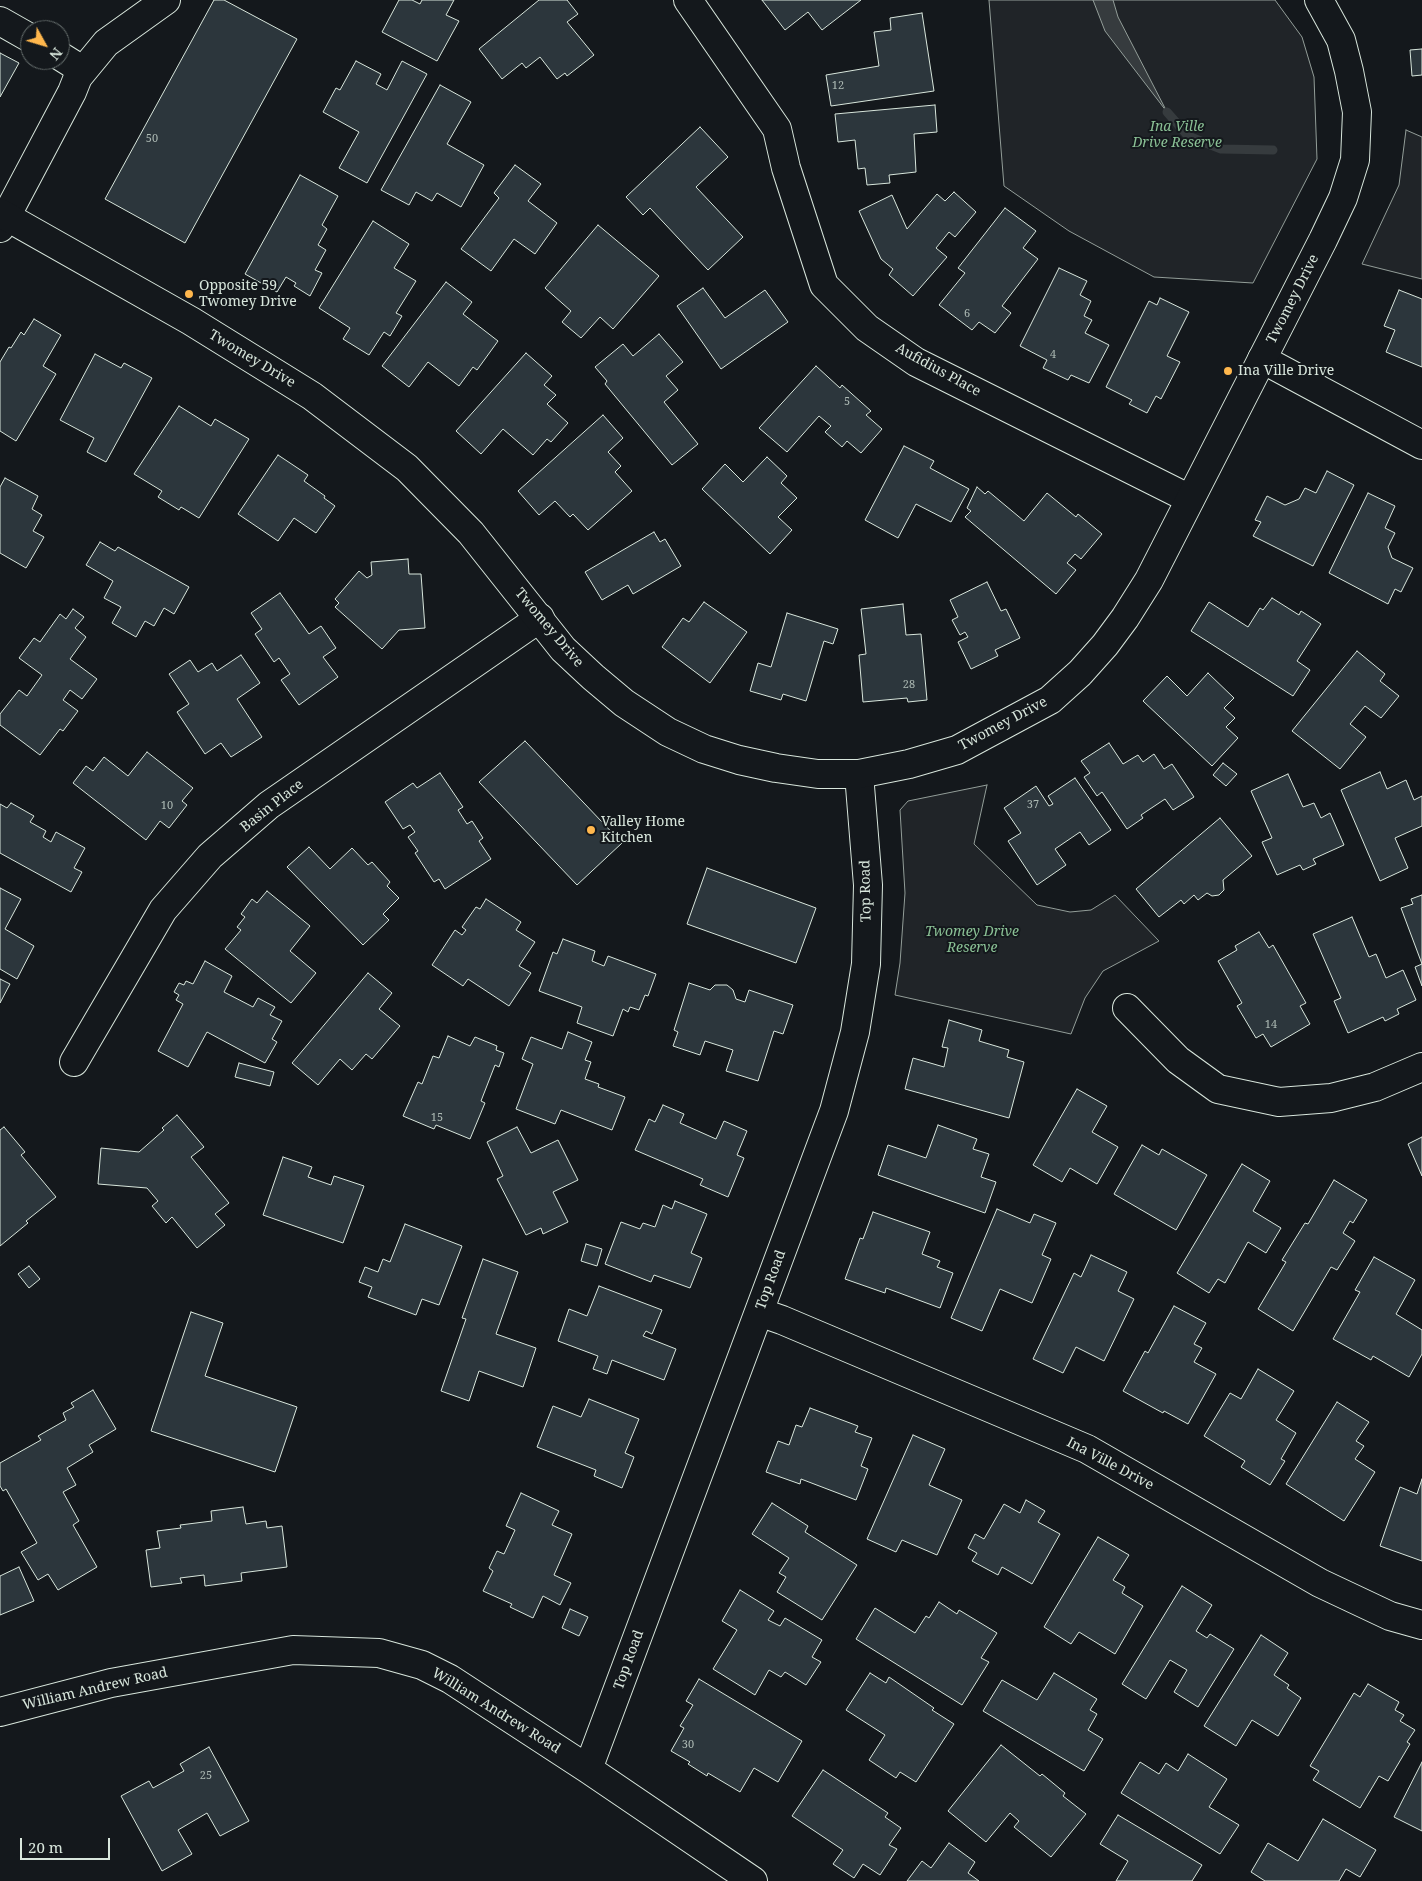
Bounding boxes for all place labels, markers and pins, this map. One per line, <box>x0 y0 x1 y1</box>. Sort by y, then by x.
place label: Opposite 59 Twomey Drive <box>199 278 297 310</box>
marker: Opposite 59 Twomey Drive <box>183 288 195 300</box>
place label: Ina Ville Drive <box>1238 363 1334 379</box>
marker: Ina Ville Drive <box>1222 365 1234 377</box>
place label: Valley Home Kitchen <box>601 814 685 846</box>
marker: Valley Home Kitchen <box>585 824 597 836</box>

